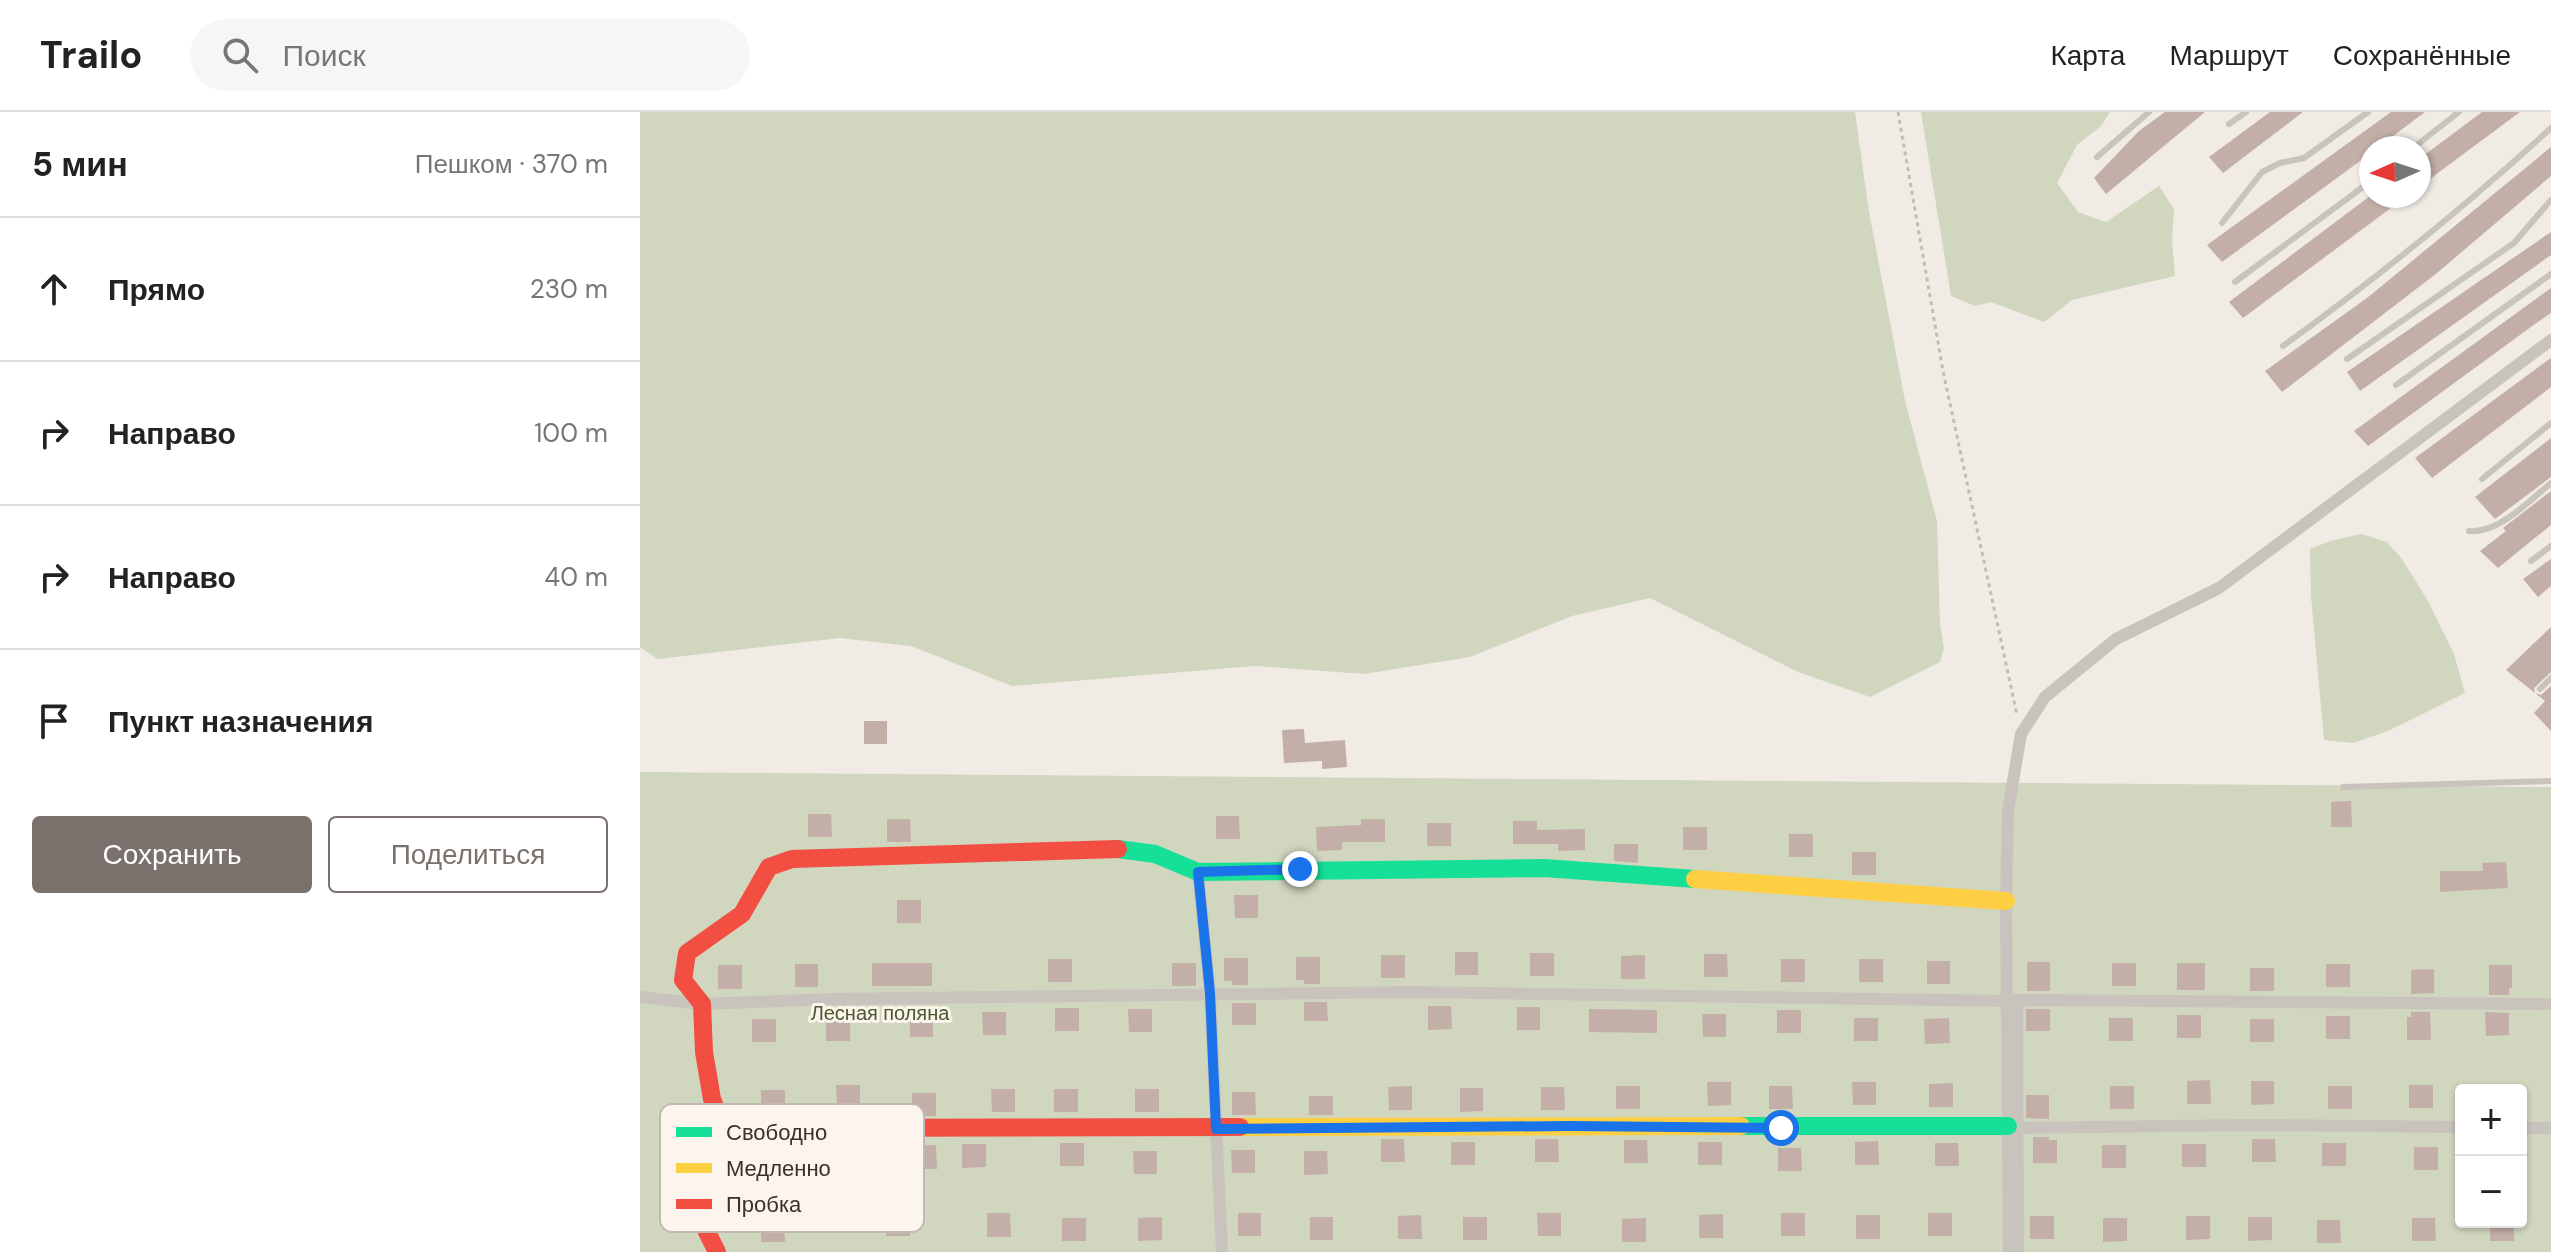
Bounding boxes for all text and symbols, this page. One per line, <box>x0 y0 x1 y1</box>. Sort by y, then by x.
search box <box>190 19 750 91</box>
text: Trailo <box>40 30 142 80</box>
icon: search <box>218 33 262 77</box>
text: Поиск <box>282 36 366 75</box>
text: Карта <box>2050 37 2125 74</box>
text: Маршрут <box>2169 37 2289 74</box>
text: Сохранённые <box>2333 37 2511 74</box>
north arrow <box>2359 136 2431 208</box>
text: 5 мин <box>32 142 128 187</box>
text: Пешком · 370 m <box>415 147 608 181</box>
icon: ahead <box>32 267 76 311</box>
text: Прямо <box>108 270 205 309</box>
text: 230 m <box>530 272 608 306</box>
icon: right <box>32 411 76 455</box>
text: Направо <box>108 414 236 453</box>
text: 100 m <box>534 416 608 450</box>
icon: right <box>32 555 76 599</box>
text: Направо <box>108 558 236 597</box>
text: 40 m <box>544 560 608 594</box>
icon: arrive <box>32 699 76 743</box>
text: Пункт назначения <box>108 702 373 741</box>
button: Сохранить <box>32 816 312 893</box>
button: Поделиться <box>328 816 608 893</box>
route end <box>1282 851 1318 887</box>
park label: Лесная поляна <box>811 1000 950 1026</box>
map controls <box>2455 1084 2527 1228</box>
button: + <box>2455 1084 2527 1156</box>
legend <box>660 1104 924 1232</box>
route start <box>1763 1110 1799 1146</box>
text: Свободно <box>726 1118 827 1147</box>
text: Медленно <box>726 1154 831 1183</box>
button: − <box>2455 1156 2527 1228</box>
text: Пробка <box>726 1190 802 1219</box>

